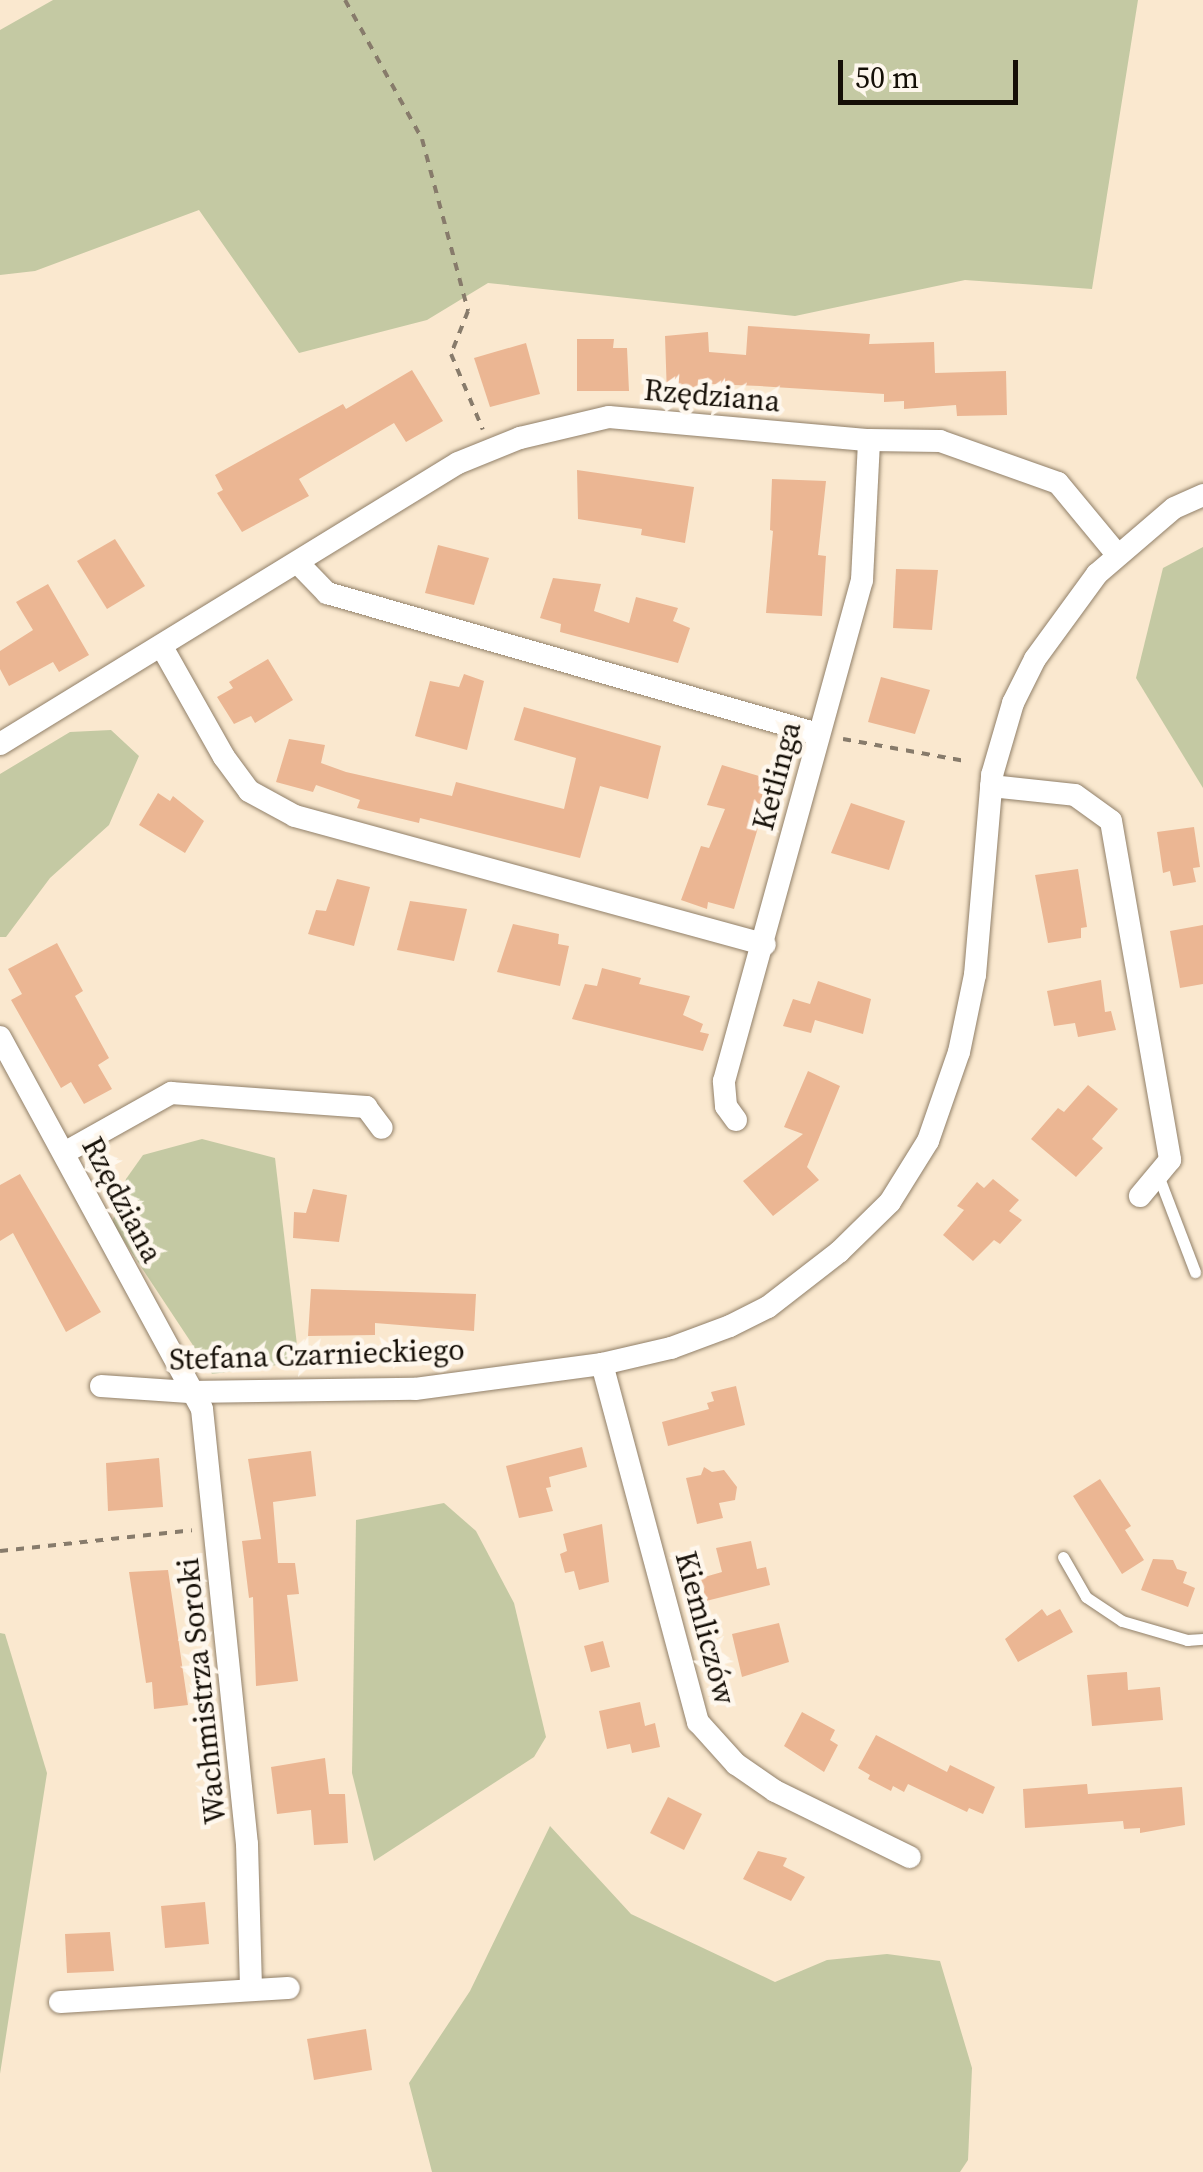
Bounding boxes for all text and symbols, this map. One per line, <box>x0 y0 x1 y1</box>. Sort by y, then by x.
scale bar <box>843 40 1023 102</box>
text: 50 m <box>855 57 919 98</box>
street label: Rzędziana <box>642 372 782 420</box>
street label: Ketlinga <box>745 718 809 834</box>
street label: Rzędziana <box>74 1131 170 1269</box>
street label: Stefana Czarnieckiego <box>169 1332 465 1378</box>
street label: Kiemliczów <box>667 1548 743 1708</box>
street label: Wachmistrza Soroki <box>170 1556 234 1826</box>

